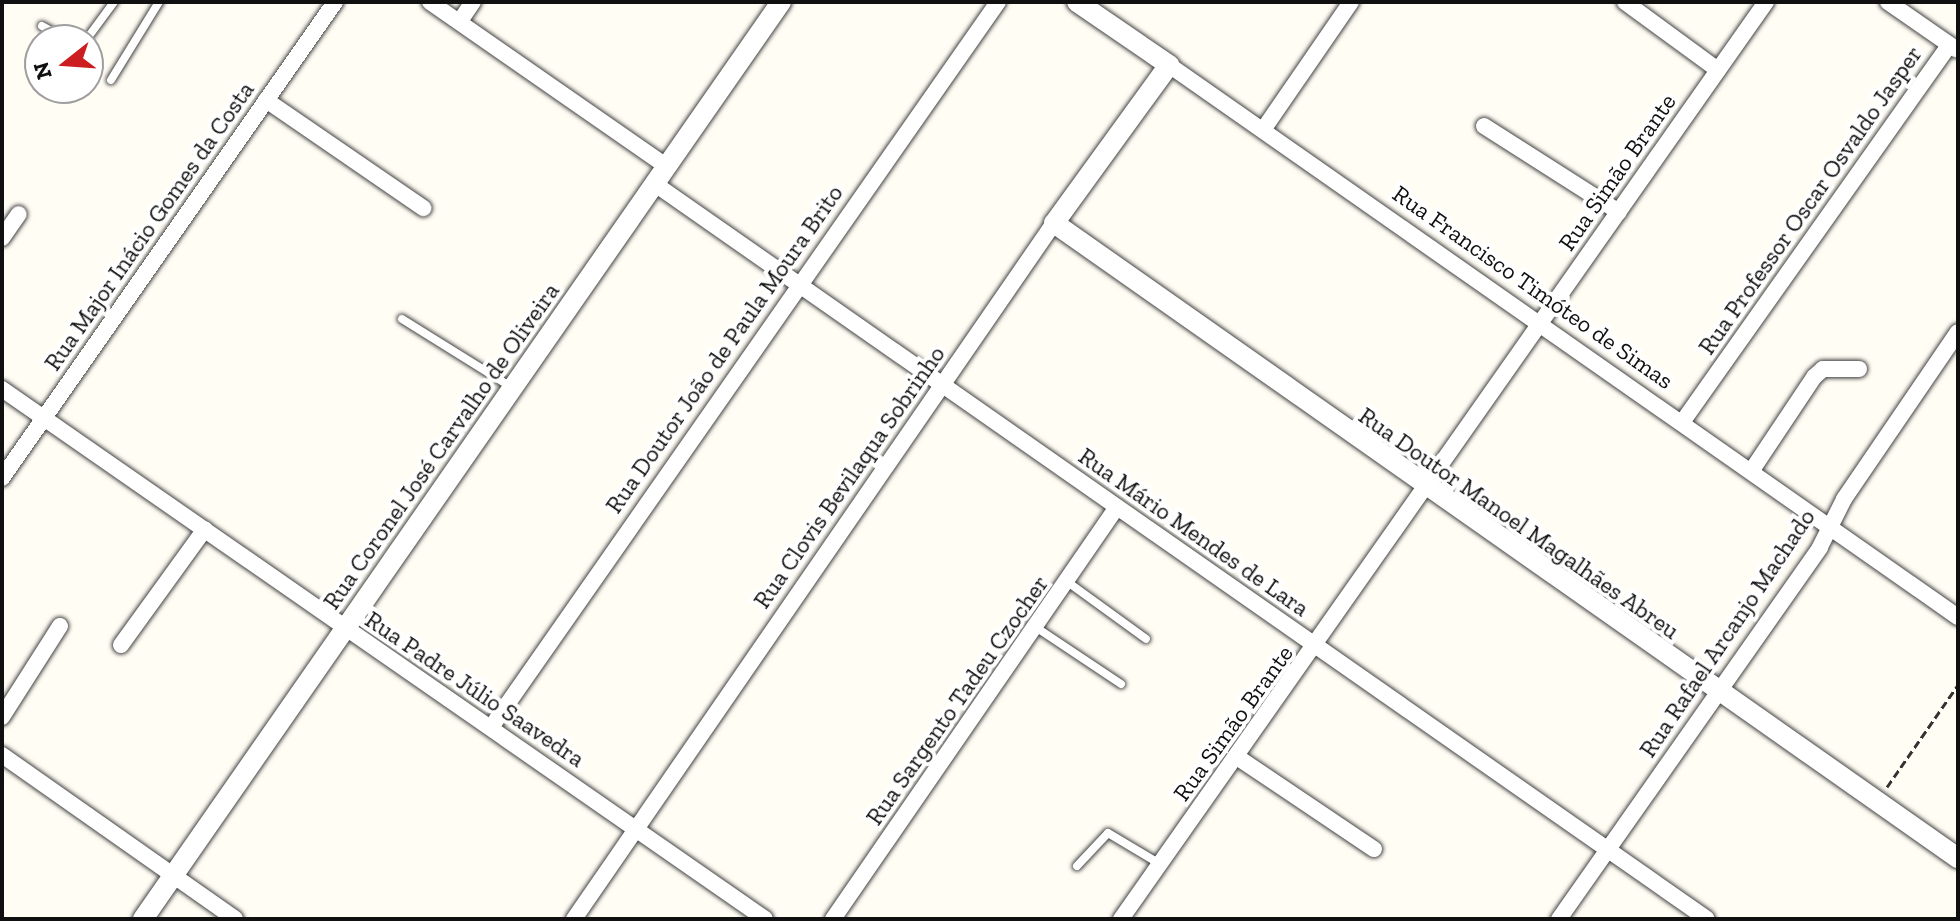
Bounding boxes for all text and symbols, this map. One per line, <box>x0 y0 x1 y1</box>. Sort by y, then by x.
north arrow <box>24 24 104 104</box>
street label: Rua Professor Oscar Osvaldo Jasper <box>1692 40 1928 360</box>
text: N <box>27 59 58 83</box>
street label: Rua Major Inácio Gomes da Costa <box>38 76 260 376</box>
street label: Rua Simão Brante <box>1552 88 1682 256</box>
street label: Rua Doutor João de Paula Moura Brito <box>599 179 849 519</box>
street label: Rua Francisco Timóteo de Simas <box>1387 179 1679 395</box>
street label: Rua Coronel José Carvalho de Oliveira <box>317 277 565 615</box>
street label: Rua Clovis Bevilaqua Sobrinho <box>747 340 951 614</box>
street label: Rua Doutor Manoel Magalhães Abreu <box>1353 401 1685 645</box>
street label: Rua Mário Mendes de Lara <box>1073 441 1315 623</box>
street label: Rua Rafael Arcanjo Machado <box>1633 503 1821 763</box>
street label: Rua Sargento Tadeu Czocher <box>860 569 1054 831</box>
street label: Rua Padre Júlio Saavedra <box>360 605 590 773</box>
street label: Rua Simão Brante <box>1167 640 1299 806</box>

